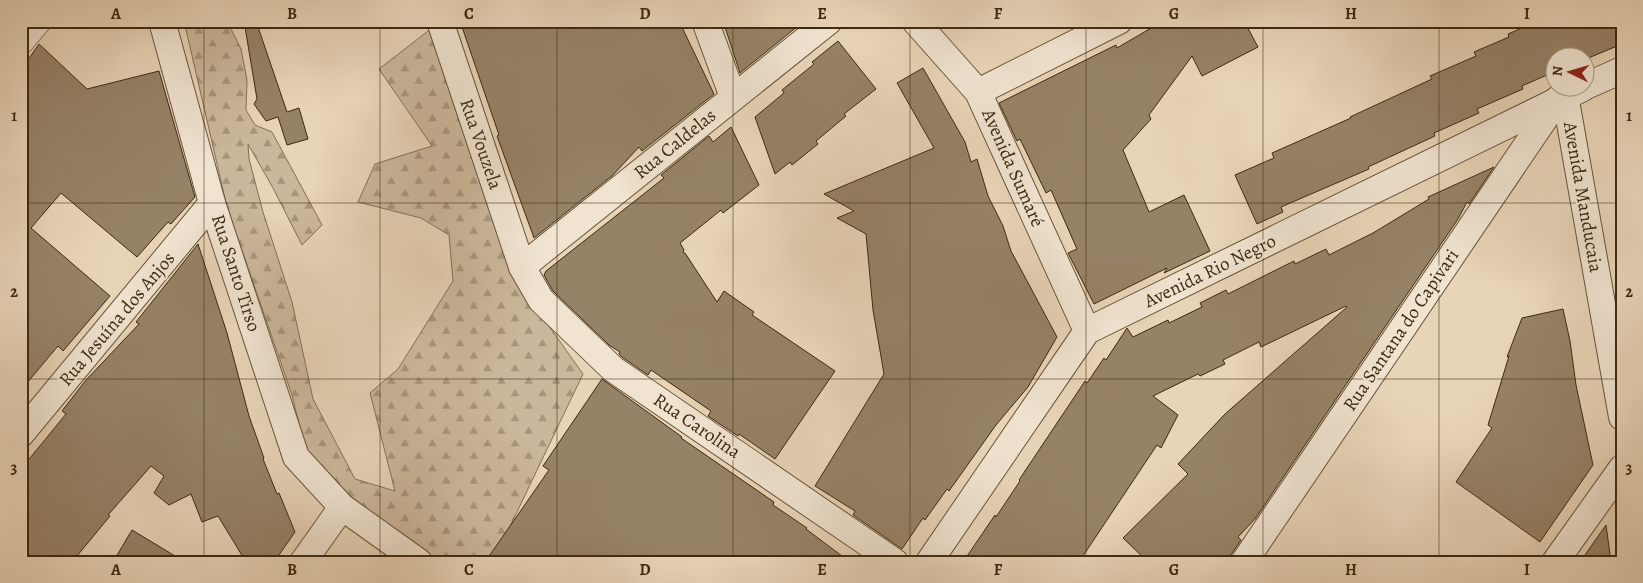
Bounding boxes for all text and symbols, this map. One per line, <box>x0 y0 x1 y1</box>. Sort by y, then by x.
text: A <box>110 3 122 25</box>
text: B <box>287 3 297 25</box>
text: C <box>464 3 474 25</box>
text: D <box>639 3 651 25</box>
text: E <box>817 3 827 25</box>
text: F <box>994 3 1003 25</box>
text: G <box>1169 3 1179 25</box>
text: H <box>1345 3 1357 25</box>
text: I <box>1524 3 1530 25</box>
north arrow <box>1546 48 1596 98</box>
text: N <box>1548 65 1567 77</box>
street label: Rua Vouzela <box>453 95 509 193</box>
street label: Rua Caldelas <box>628 103 722 185</box>
street label: Avenida Sumaré <box>975 104 1051 231</box>
text: 1 <box>11 105 17 127</box>
text: 1 <box>1626 105 1632 127</box>
street label: Avenida Manducaia <box>1557 119 1609 275</box>
street label: Rua Santo Tirso <box>205 211 267 335</box>
street label: Avenida Rio Negro <box>1139 228 1280 315</box>
street label: Rua Santana do Capivari <box>1337 244 1465 416</box>
street label: Rua Jesuína dos Anjos <box>53 246 181 392</box>
text: 2 <box>10 281 18 303</box>
text: 2 <box>1625 281 1633 303</box>
street label: Rua Carolina <box>648 387 746 465</box>
text: 3 <box>11 457 18 479</box>
text: 3 <box>1626 457 1633 479</box>
text: A <box>110 559 122 581</box>
text: B <box>287 559 297 581</box>
text: C <box>464 559 474 581</box>
text: D <box>639 559 651 581</box>
text: E <box>817 559 827 581</box>
text: F <box>994 559 1003 581</box>
text: G <box>1169 559 1179 581</box>
text: H <box>1345 559 1357 581</box>
text: I <box>1524 559 1530 581</box>

